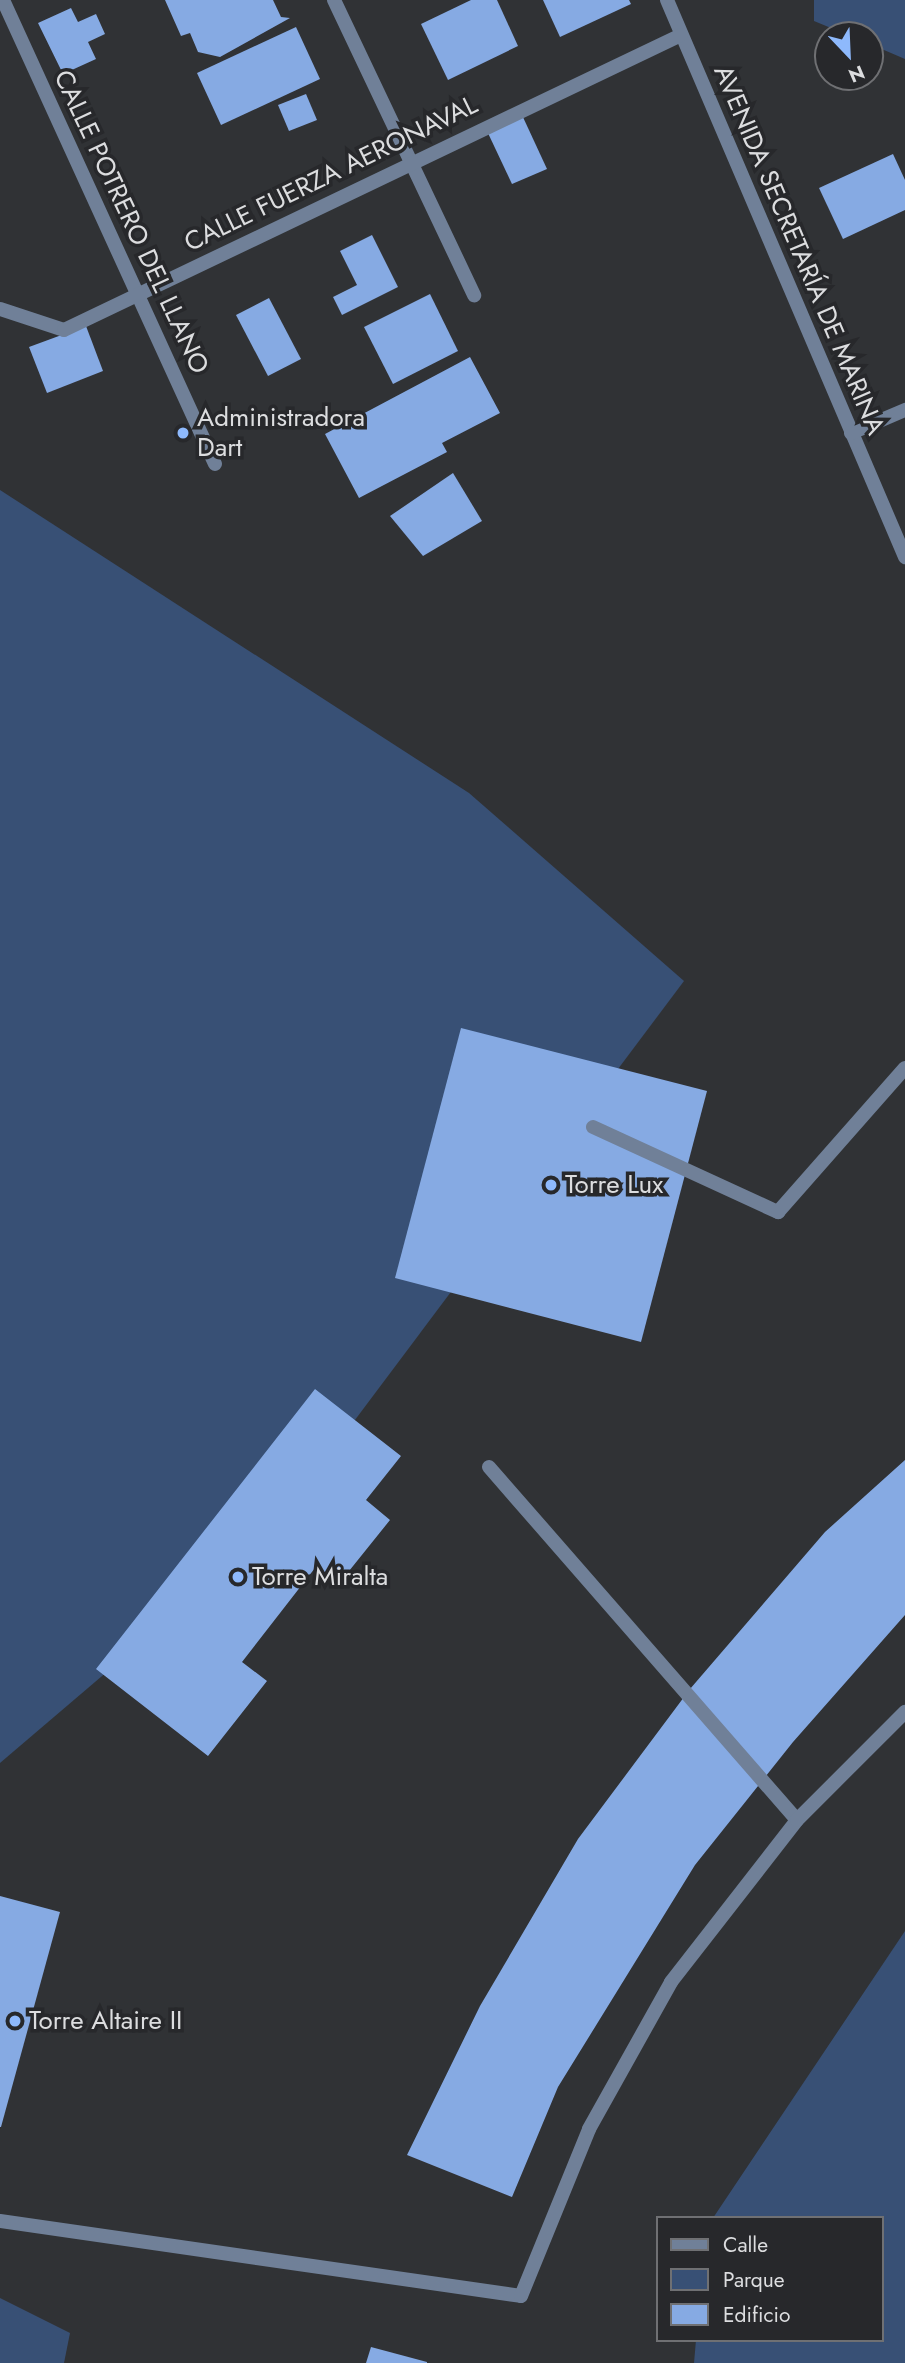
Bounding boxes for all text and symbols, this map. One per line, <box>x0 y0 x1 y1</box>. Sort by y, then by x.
north arrow <box>814 21 884 91</box>
street label: AVENIDA SECRETARÍA DE MARINA <box>707 61 891 439</box>
street label: CALLE POTRERO DEL LLANO <box>47 65 215 379</box>
street label: CALLE FUERZA AERONAVAL <box>179 89 483 259</box>
place label: Administradora Dart <box>197 402 365 464</box>
marker: Administradora Dart <box>175 425 191 441</box>
place label: Torre Lux <box>565 1169 663 1201</box>
marker: Torre Lux <box>543 1177 559 1193</box>
place label: Torre Miralta <box>252 1561 388 1593</box>
marker: Torre Miralta <box>230 1569 246 1585</box>
place label: Torre Altaire II <box>29 2005 182 2037</box>
marker: Torre Altaire II <box>7 2013 23 2029</box>
legend <box>656 2216 884 2342</box>
text: Calle <box>723 2230 768 2260</box>
text: Parque <box>723 2265 785 2295</box>
text: Edificio <box>723 2300 790 2330</box>

